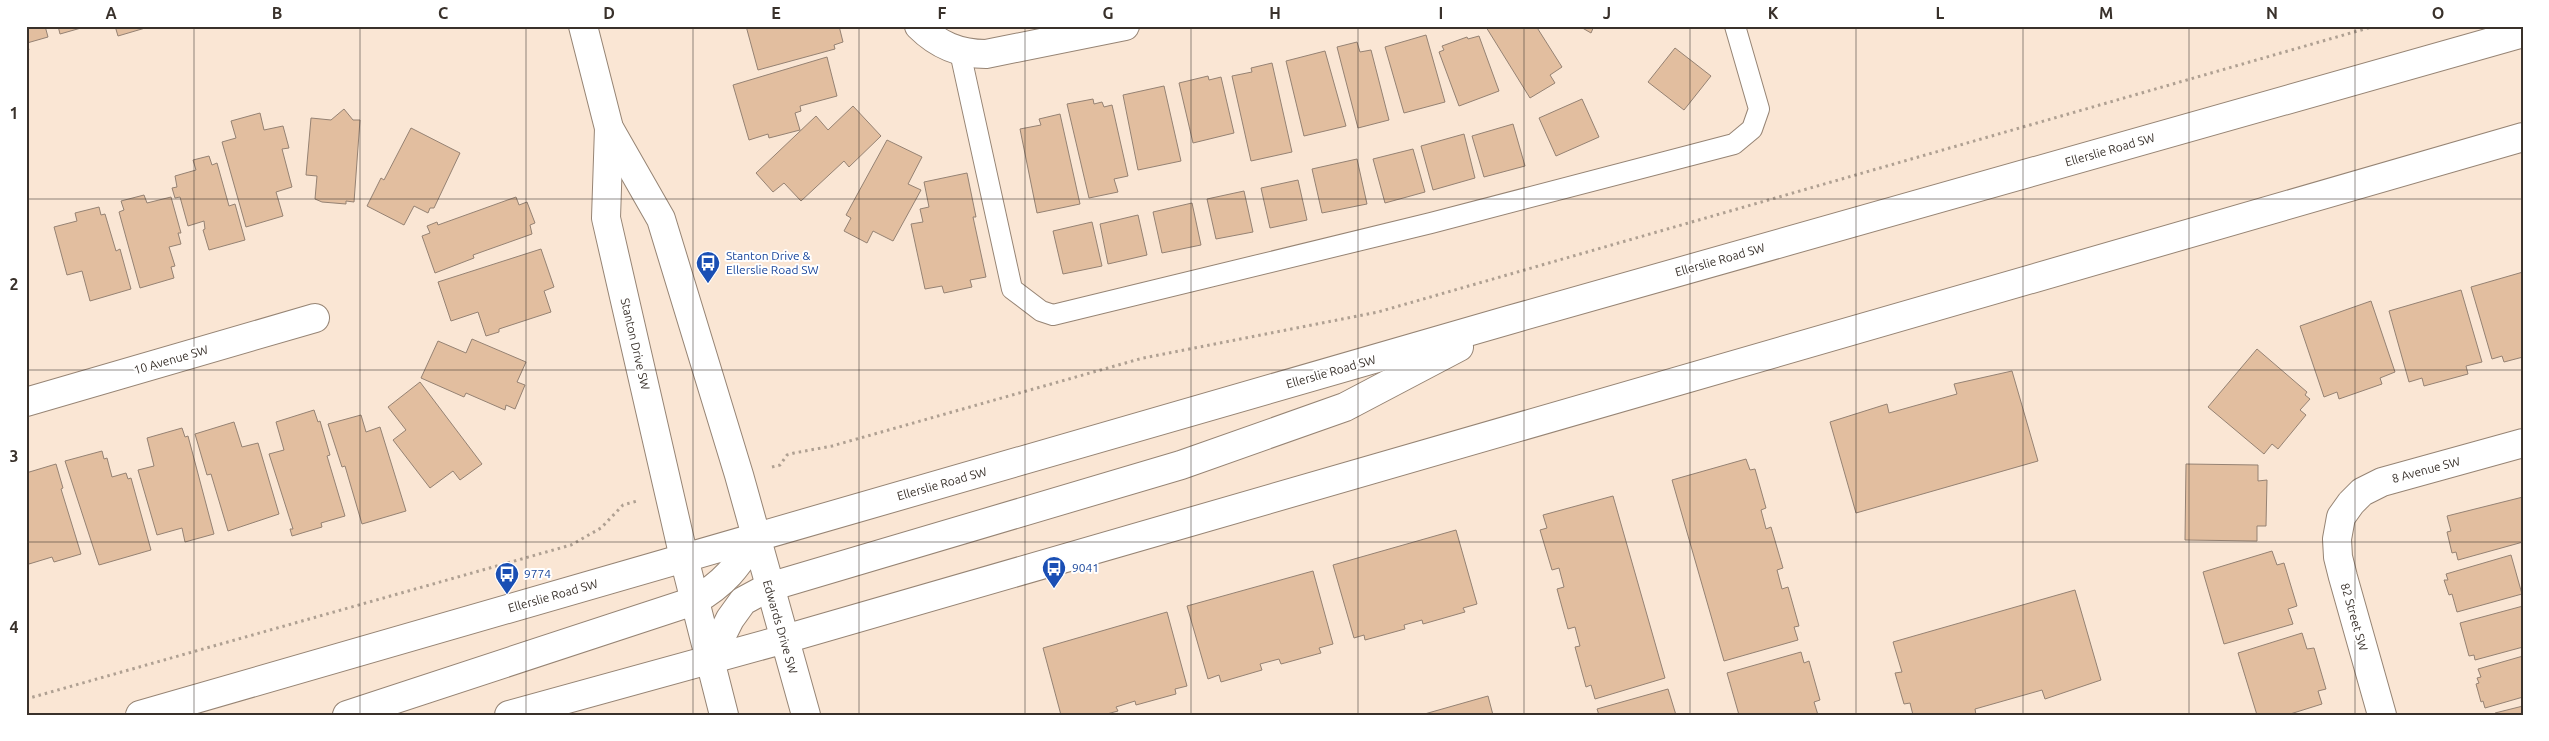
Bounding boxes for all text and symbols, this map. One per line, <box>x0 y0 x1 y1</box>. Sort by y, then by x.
text: A <box>105 4 117 22</box>
text: B <box>272 4 282 22</box>
text: C <box>438 4 448 22</box>
text: D <box>603 4 615 22</box>
text: E <box>771 4 781 22</box>
text: F <box>938 4 947 22</box>
text: G <box>1102 4 1114 22</box>
text: H <box>1269 4 1281 22</box>
text: I <box>1439 4 1443 22</box>
text: J <box>1603 4 1611 22</box>
text: K <box>1768 4 1779 22</box>
text: L <box>1936 4 1945 22</box>
text: M <box>2099 4 2113 22</box>
text: N <box>2266 4 2278 22</box>
text: O <box>2432 4 2444 22</box>
text: 1 <box>9 104 19 122</box>
street label: Ellerslie Road SW <box>2064 131 2156 169</box>
street label: Ellerslie Road SW <box>1674 241 1766 279</box>
place label: Stanton Drive & Ellerslie Road SW <box>726 249 819 276</box>
bus stop icon: Stanton Drive & Ellerslie Road SW <box>695 250 721 284</box>
text: 2 <box>9 275 19 293</box>
street label: Stanton Drive SW <box>619 297 652 391</box>
street label: 10 Avenue SW <box>132 343 210 376</box>
street label: Ellerslie Road SW <box>1285 353 1377 391</box>
text: 3 <box>9 447 19 465</box>
street label: 8 Avenue SW <box>2390 454 2461 485</box>
street label: Ellerslie Road SW <box>896 465 988 503</box>
bus stop icon: 9041 <box>1041 555 1067 589</box>
bus stop icon: 9774 <box>494 561 520 595</box>
place label: 9041 <box>1072 561 1099 574</box>
place label: 9774 <box>524 567 551 580</box>
street label: Ellerslie Road SW <box>507 577 599 615</box>
street label: Edwards Drive SW <box>761 578 800 675</box>
street label: 82 Street SW <box>2339 581 2370 652</box>
text: 4 <box>9 618 19 636</box>

